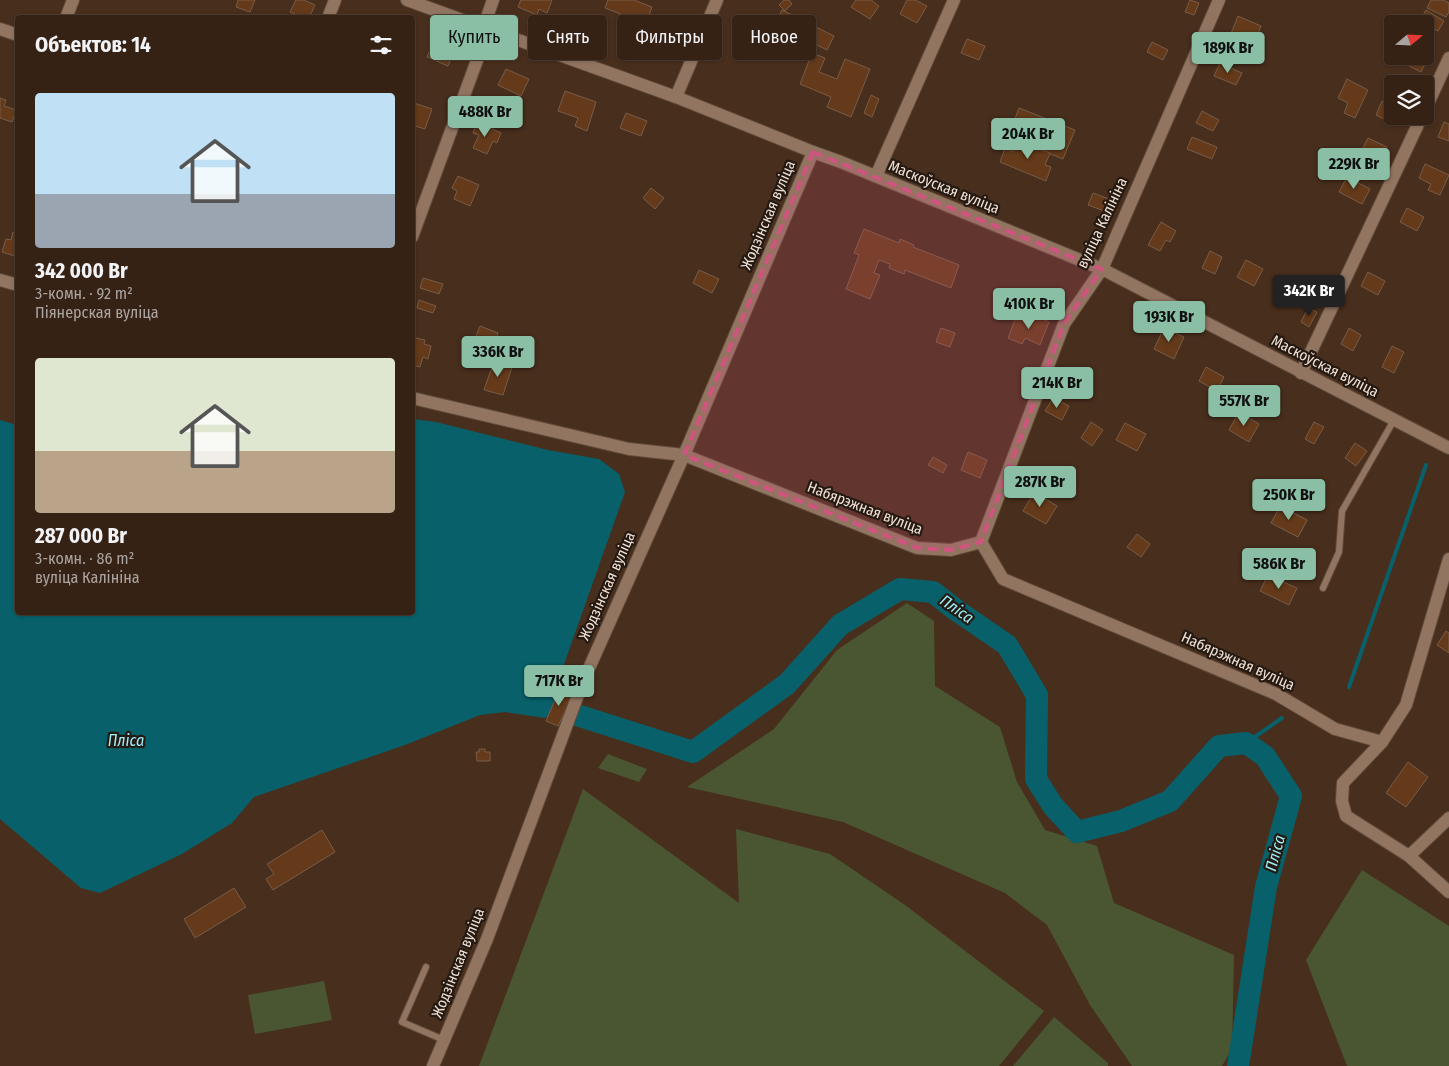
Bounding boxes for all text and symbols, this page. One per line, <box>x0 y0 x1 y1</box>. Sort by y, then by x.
chip: Купить <box>430 15 518 60</box>
chip: Снять <box>528 15 607 60</box>
chip: Фильтры <box>617 15 722 60</box>
chip: Новое <box>732 15 816 60</box>
north arrow <box>1384 15 1434 65</box>
map controls <box>1384 15 1434 125</box>
icon: filters <box>367 31 395 59</box>
text: Объектов: 14 <box>35 32 151 58</box>
pin: 189K Br <box>1182 32 1274 74</box>
text: 189K Br <box>1203 38 1253 57</box>
button: layers <box>1384 75 1434 125</box>
pin: 488K Br <box>439 96 531 138</box>
text: 488K Br <box>459 102 511 121</box>
pin: 204K Br <box>982 118 1074 160</box>
text: 204K Br <box>1002 124 1054 143</box>
icon: home <box>170 126 260 216</box>
pin: 229K Br <box>1308 148 1400 190</box>
text: 229K Br <box>1329 154 1379 173</box>
street label: Маскоўская вуліца <box>886 157 1002 217</box>
street label: Жодзінская вуліца <box>737 158 799 272</box>
street label: вуліца Калініна <box>1073 175 1131 271</box>
text: 342 000 Br <box>35 258 128 284</box>
pin: 342K Br <box>1263 274 1355 317</box>
text: 342K Br <box>1284 281 1334 300</box>
text: 3-комн. · 92 m² <box>35 284 133 303</box>
pin: 410K Br <box>983 288 1075 330</box>
text: 410K Br <box>1004 294 1054 313</box>
pin: 193K Br <box>1123 300 1215 343</box>
text: Піянерская вуліца <box>35 303 159 322</box>
text: 193K Br <box>1144 307 1194 326</box>
street label: Маскоўская вуліца <box>1268 331 1382 401</box>
pin: 336K Br <box>452 336 544 378</box>
text: 336K Br <box>473 342 523 361</box>
pin: 214K Br <box>1011 366 1103 409</box>
text: 214K Br <box>1032 373 1082 392</box>
pin: 557K Br <box>1198 384 1290 427</box>
icon: home <box>170 391 260 481</box>
text: 557K Br <box>1219 391 1269 410</box>
pin: 287K Br <box>994 466 1086 508</box>
text: 287K Br <box>1015 472 1065 491</box>
street label: Набярэжная вуліца <box>805 478 925 538</box>
pin: 250K Br <box>1243 478 1335 521</box>
text: 250K Br <box>1263 485 1315 504</box>
text: 287 000 Br <box>35 523 127 549</box>
street label: Жодзінская вуліца <box>575 529 639 643</box>
pin: 586K Br <box>1233 548 1325 590</box>
text: 3-комн. · 86 m² <box>35 549 134 568</box>
text: 586K Br <box>1253 554 1305 573</box>
text: вуліца Калініна <box>35 568 140 587</box>
water label: Пліса <box>937 591 977 627</box>
street label: Набярэжная вуліца <box>1179 628 1297 694</box>
pin: 717K Br <box>513 664 605 707</box>
text: 717K Br <box>535 671 583 690</box>
water label: Пліса <box>108 731 144 750</box>
water label: Пліса <box>1261 833 1289 873</box>
street label: Жодзінская вуліца <box>428 905 488 1021</box>

